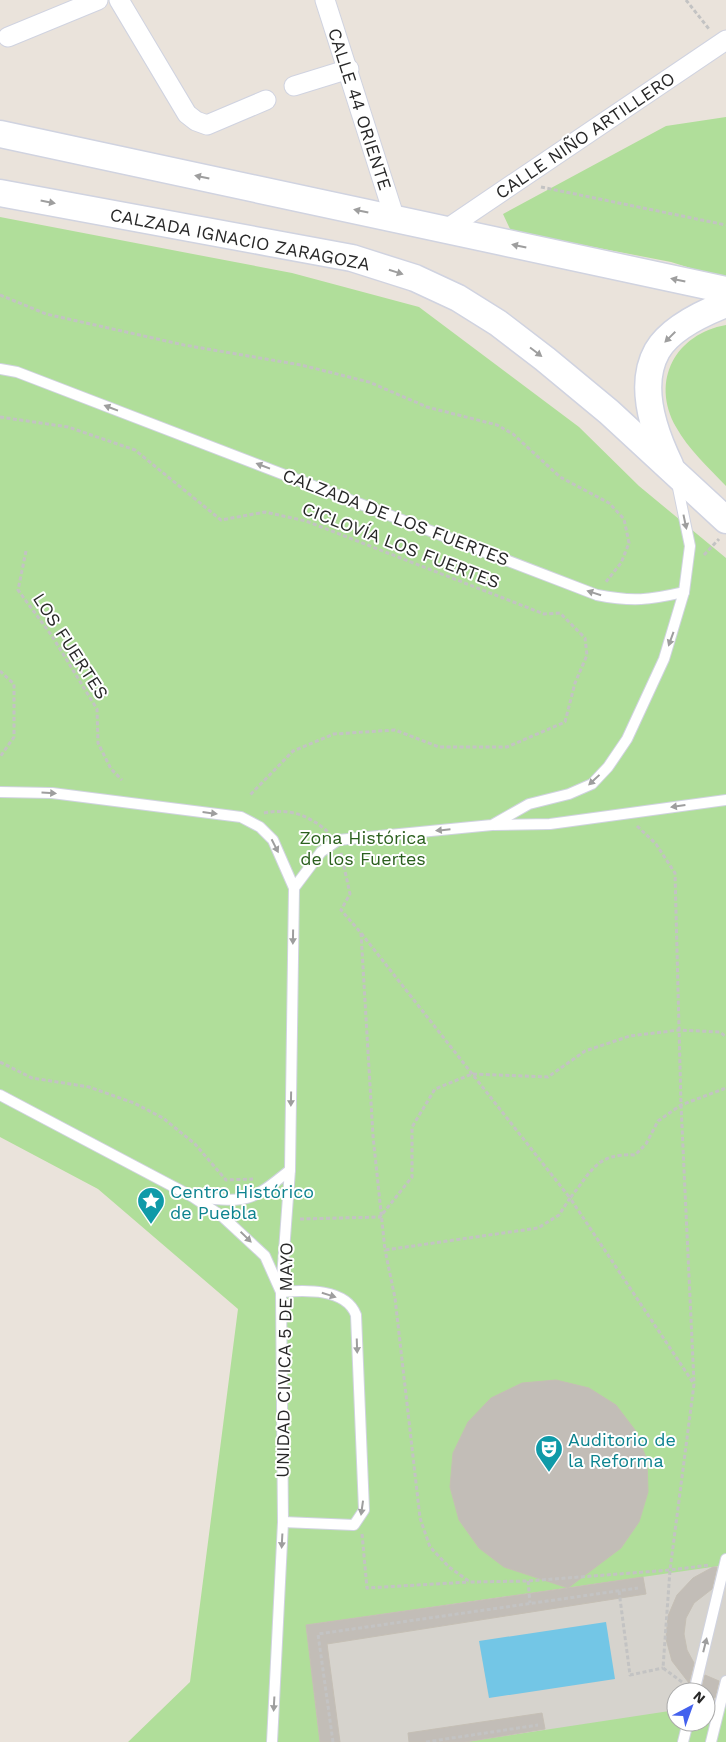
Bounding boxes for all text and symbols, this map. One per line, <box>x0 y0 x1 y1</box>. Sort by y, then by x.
street label: CALLE 44 ORIENTE <box>324 25 396 193</box>
street label: CALLE NIÑO ARTILLERO <box>491 67 679 203</box>
one-way arrow <box>194 173 209 181</box>
one-way arrow <box>40 198 56 206</box>
street label: CALZADA IGNACIO ZARAGOZA <box>108 203 372 275</box>
one-way arrow <box>353 207 368 215</box>
one-way arrow <box>512 242 527 250</box>
one-way arrow <box>388 269 403 276</box>
one-way arrow <box>671 276 686 284</box>
one-way arrow <box>664 331 676 343</box>
one-way arrow <box>529 347 543 357</box>
one-way arrow <box>103 404 118 412</box>
one-way arrow <box>255 462 270 470</box>
street label: CALZADA DE LOS FUERTES <box>280 464 512 570</box>
street label: CICLOVÍA LOS FUERTES <box>299 498 503 592</box>
one-way arrow <box>681 515 689 530</box>
street label: LOS FUERTES <box>29 589 113 703</box>
one-way arrow <box>586 589 601 597</box>
one-way arrow <box>667 632 675 647</box>
one-way arrow <box>588 774 600 786</box>
one-way arrow <box>41 789 57 797</box>
one-way arrow <box>669 802 685 810</box>
one-way arrow <box>202 809 218 817</box>
one-way arrow <box>434 826 450 834</box>
park label: Zona Histórica de los Fuertes <box>300 827 427 869</box>
one-way arrow <box>271 839 279 853</box>
one-way arrow <box>289 929 297 945</box>
one-way arrow <box>287 1091 295 1107</box>
place label: Centro Histórico de Puebla <box>170 1181 314 1223</box>
place icon: Centro Histórico de Puebla <box>136 1186 166 1225</box>
one-way arrow <box>240 1231 252 1243</box>
street label: UNIDAD CIVICA 5 DE MAYO <box>271 1242 297 1478</box>
one-way arrow <box>322 1292 337 1300</box>
one-way arrow <box>353 1339 361 1355</box>
place label: Auditorio de la Reforma <box>568 1429 676 1471</box>
theatre icon: Auditorio de la Reforma <box>534 1434 564 1473</box>
one-way arrow <box>358 1501 366 1517</box>
one-way arrow <box>278 1534 286 1550</box>
one-way arrow <box>701 1637 709 1652</box>
north arrow <box>666 1682 716 1732</box>
text: N <box>690 1688 709 1707</box>
one-way arrow <box>269 1696 277 1712</box>

